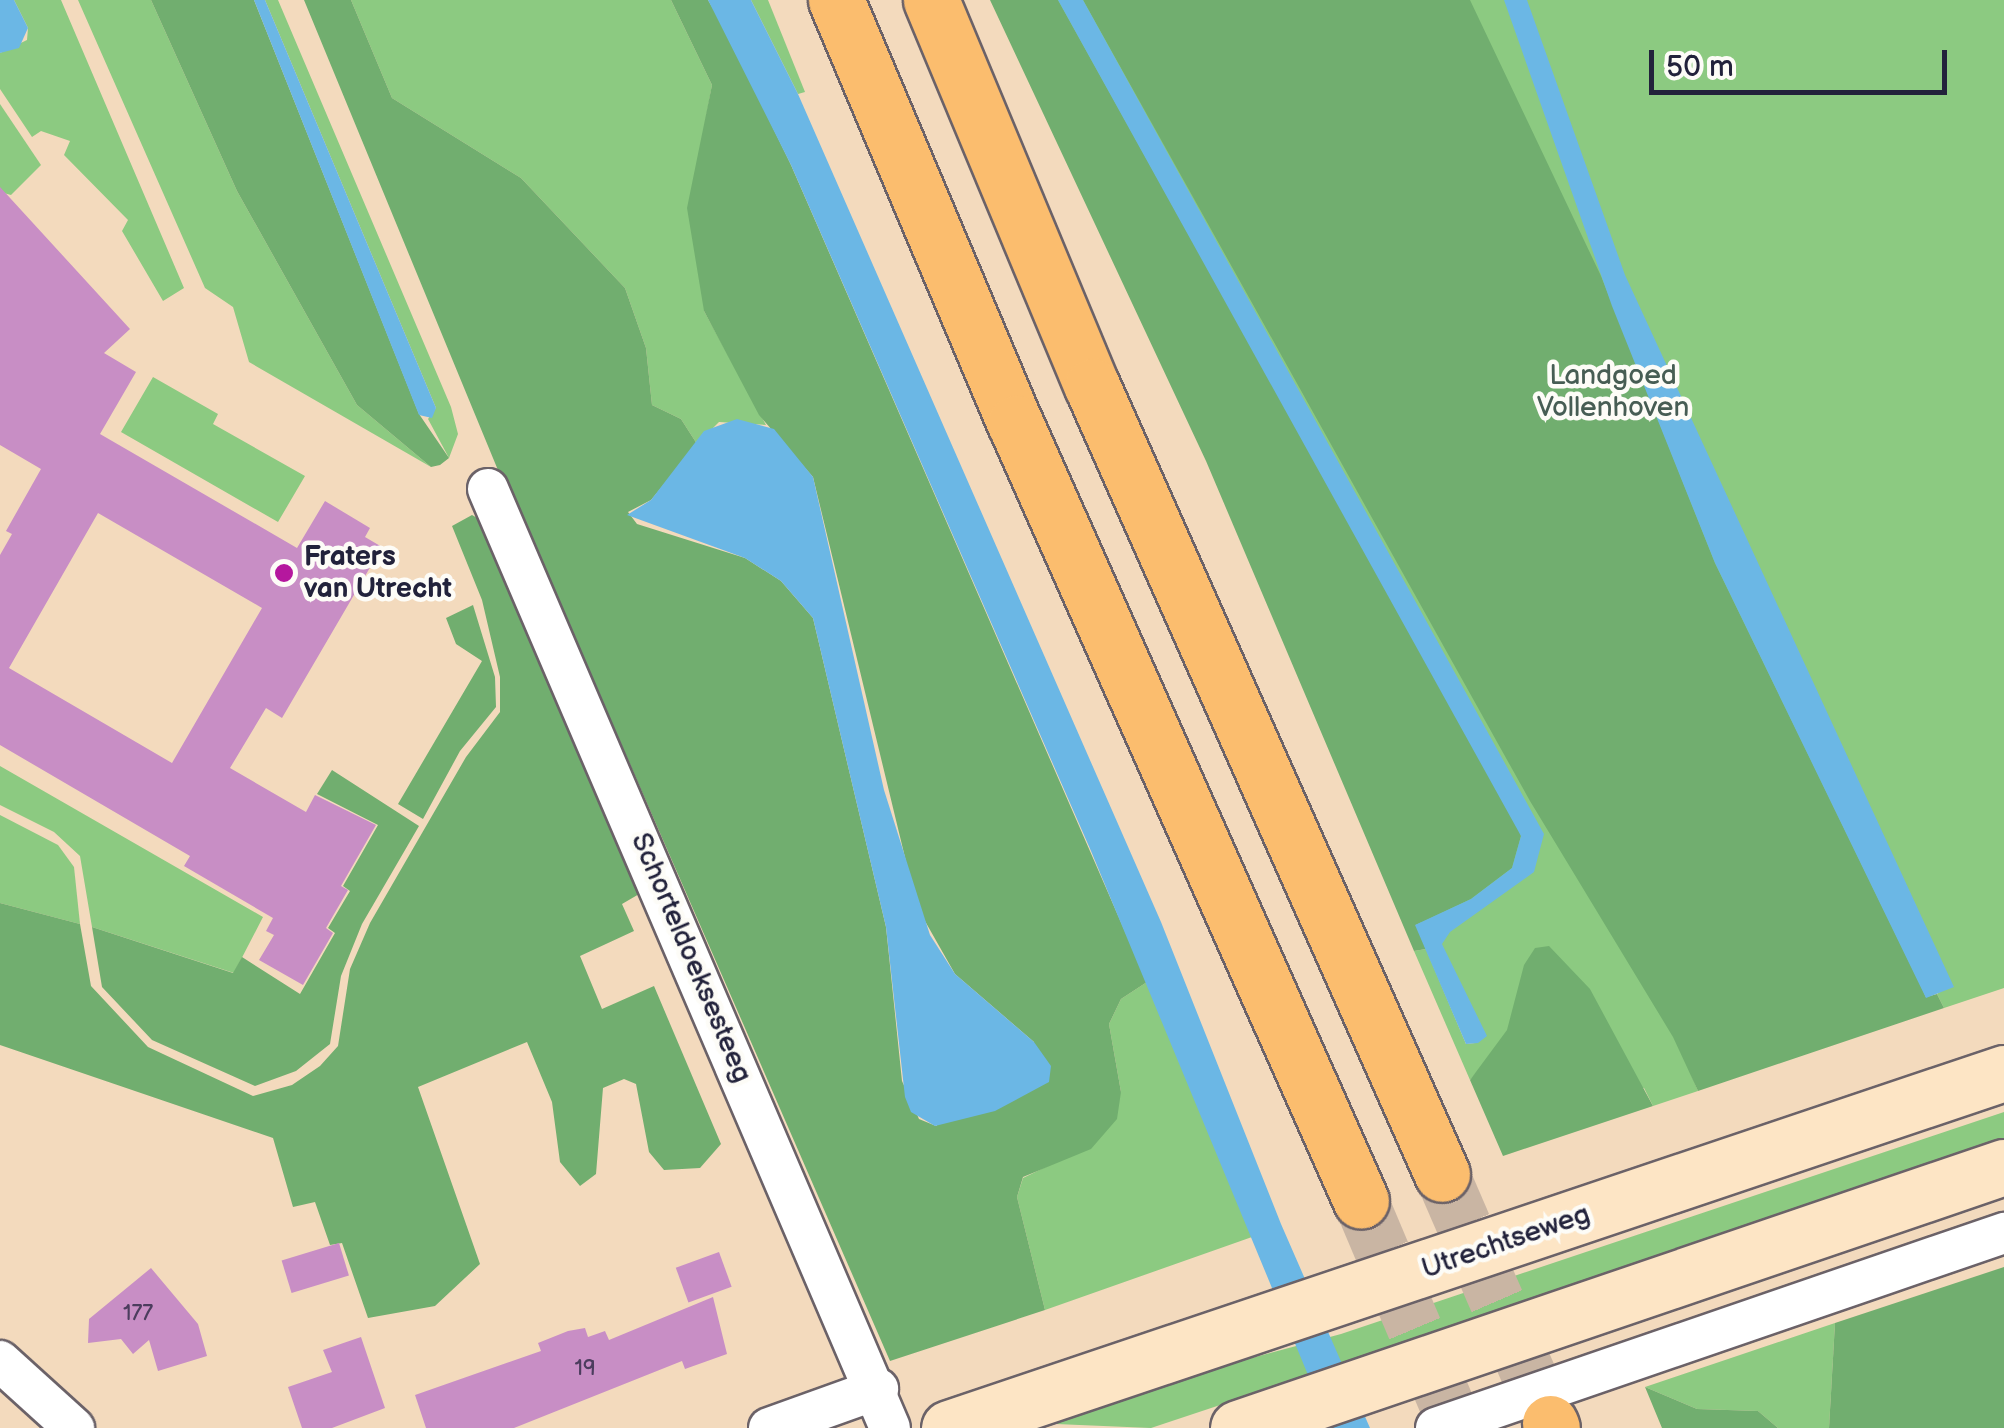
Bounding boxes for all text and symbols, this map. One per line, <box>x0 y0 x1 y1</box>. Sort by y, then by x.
scale bar <box>1654 30 1952 92</box>
text: 50 m <box>1666 49 1734 85</box>
park label: Landgoed Vollenhoven <box>1537 359 1689 425</box>
place label: Fraters van Utrecht <box>304 540 452 606</box>
marker: Fraters van Utrecht <box>273 562 295 584</box>
street label: Schorteldoeksesteeg <box>623 828 759 1088</box>
street label: Utrechtseweg <box>1417 1198 1595 1286</box>
house number: 177 <box>123 1301 153 1327</box>
house number: 19 <box>574 1356 596 1382</box>

